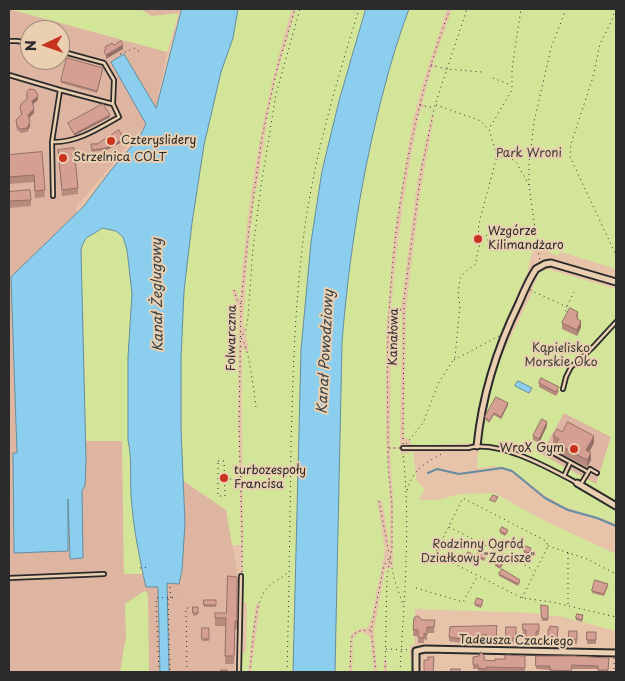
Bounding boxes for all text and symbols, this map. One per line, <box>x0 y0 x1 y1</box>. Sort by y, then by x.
north arrow <box>20 20 70 70</box>
text: N <box>20 40 41 52</box>
place label: Czteryslidery <box>121 134 196 148</box>
marker: Czteryslidery <box>105 135 117 147</box>
park label: Park Wroni <box>496 147 562 161</box>
place label: Strzelnica COLT <box>73 151 167 165</box>
marker: Strzelnica COLT <box>57 152 69 164</box>
place label: Wzgórze Kilimandżaro <box>488 225 564 253</box>
marker: Wzgórze Kilimandżaro <box>472 233 484 245</box>
water label: Kanał Żeglugowy <box>149 238 167 352</box>
water label: Kanał Powodziowy <box>314 290 338 414</box>
street label: Folwarczna <box>224 305 240 371</box>
street label: Kanałowa <box>386 308 402 366</box>
park label: Kąpielisko Morskie Oko <box>525 342 597 370</box>
place label: WroX Gym <box>500 442 564 456</box>
marker: WroX Gym <box>568 443 580 455</box>
place label: turbozespoły Francisa <box>234 464 306 492</box>
marker: turbozespoły Francisa <box>218 472 230 484</box>
park label: Rodzinny Ogród Działkowy "Zacisze" <box>421 538 535 566</box>
street label: Tadeusza Czackiego <box>459 633 573 649</box>

